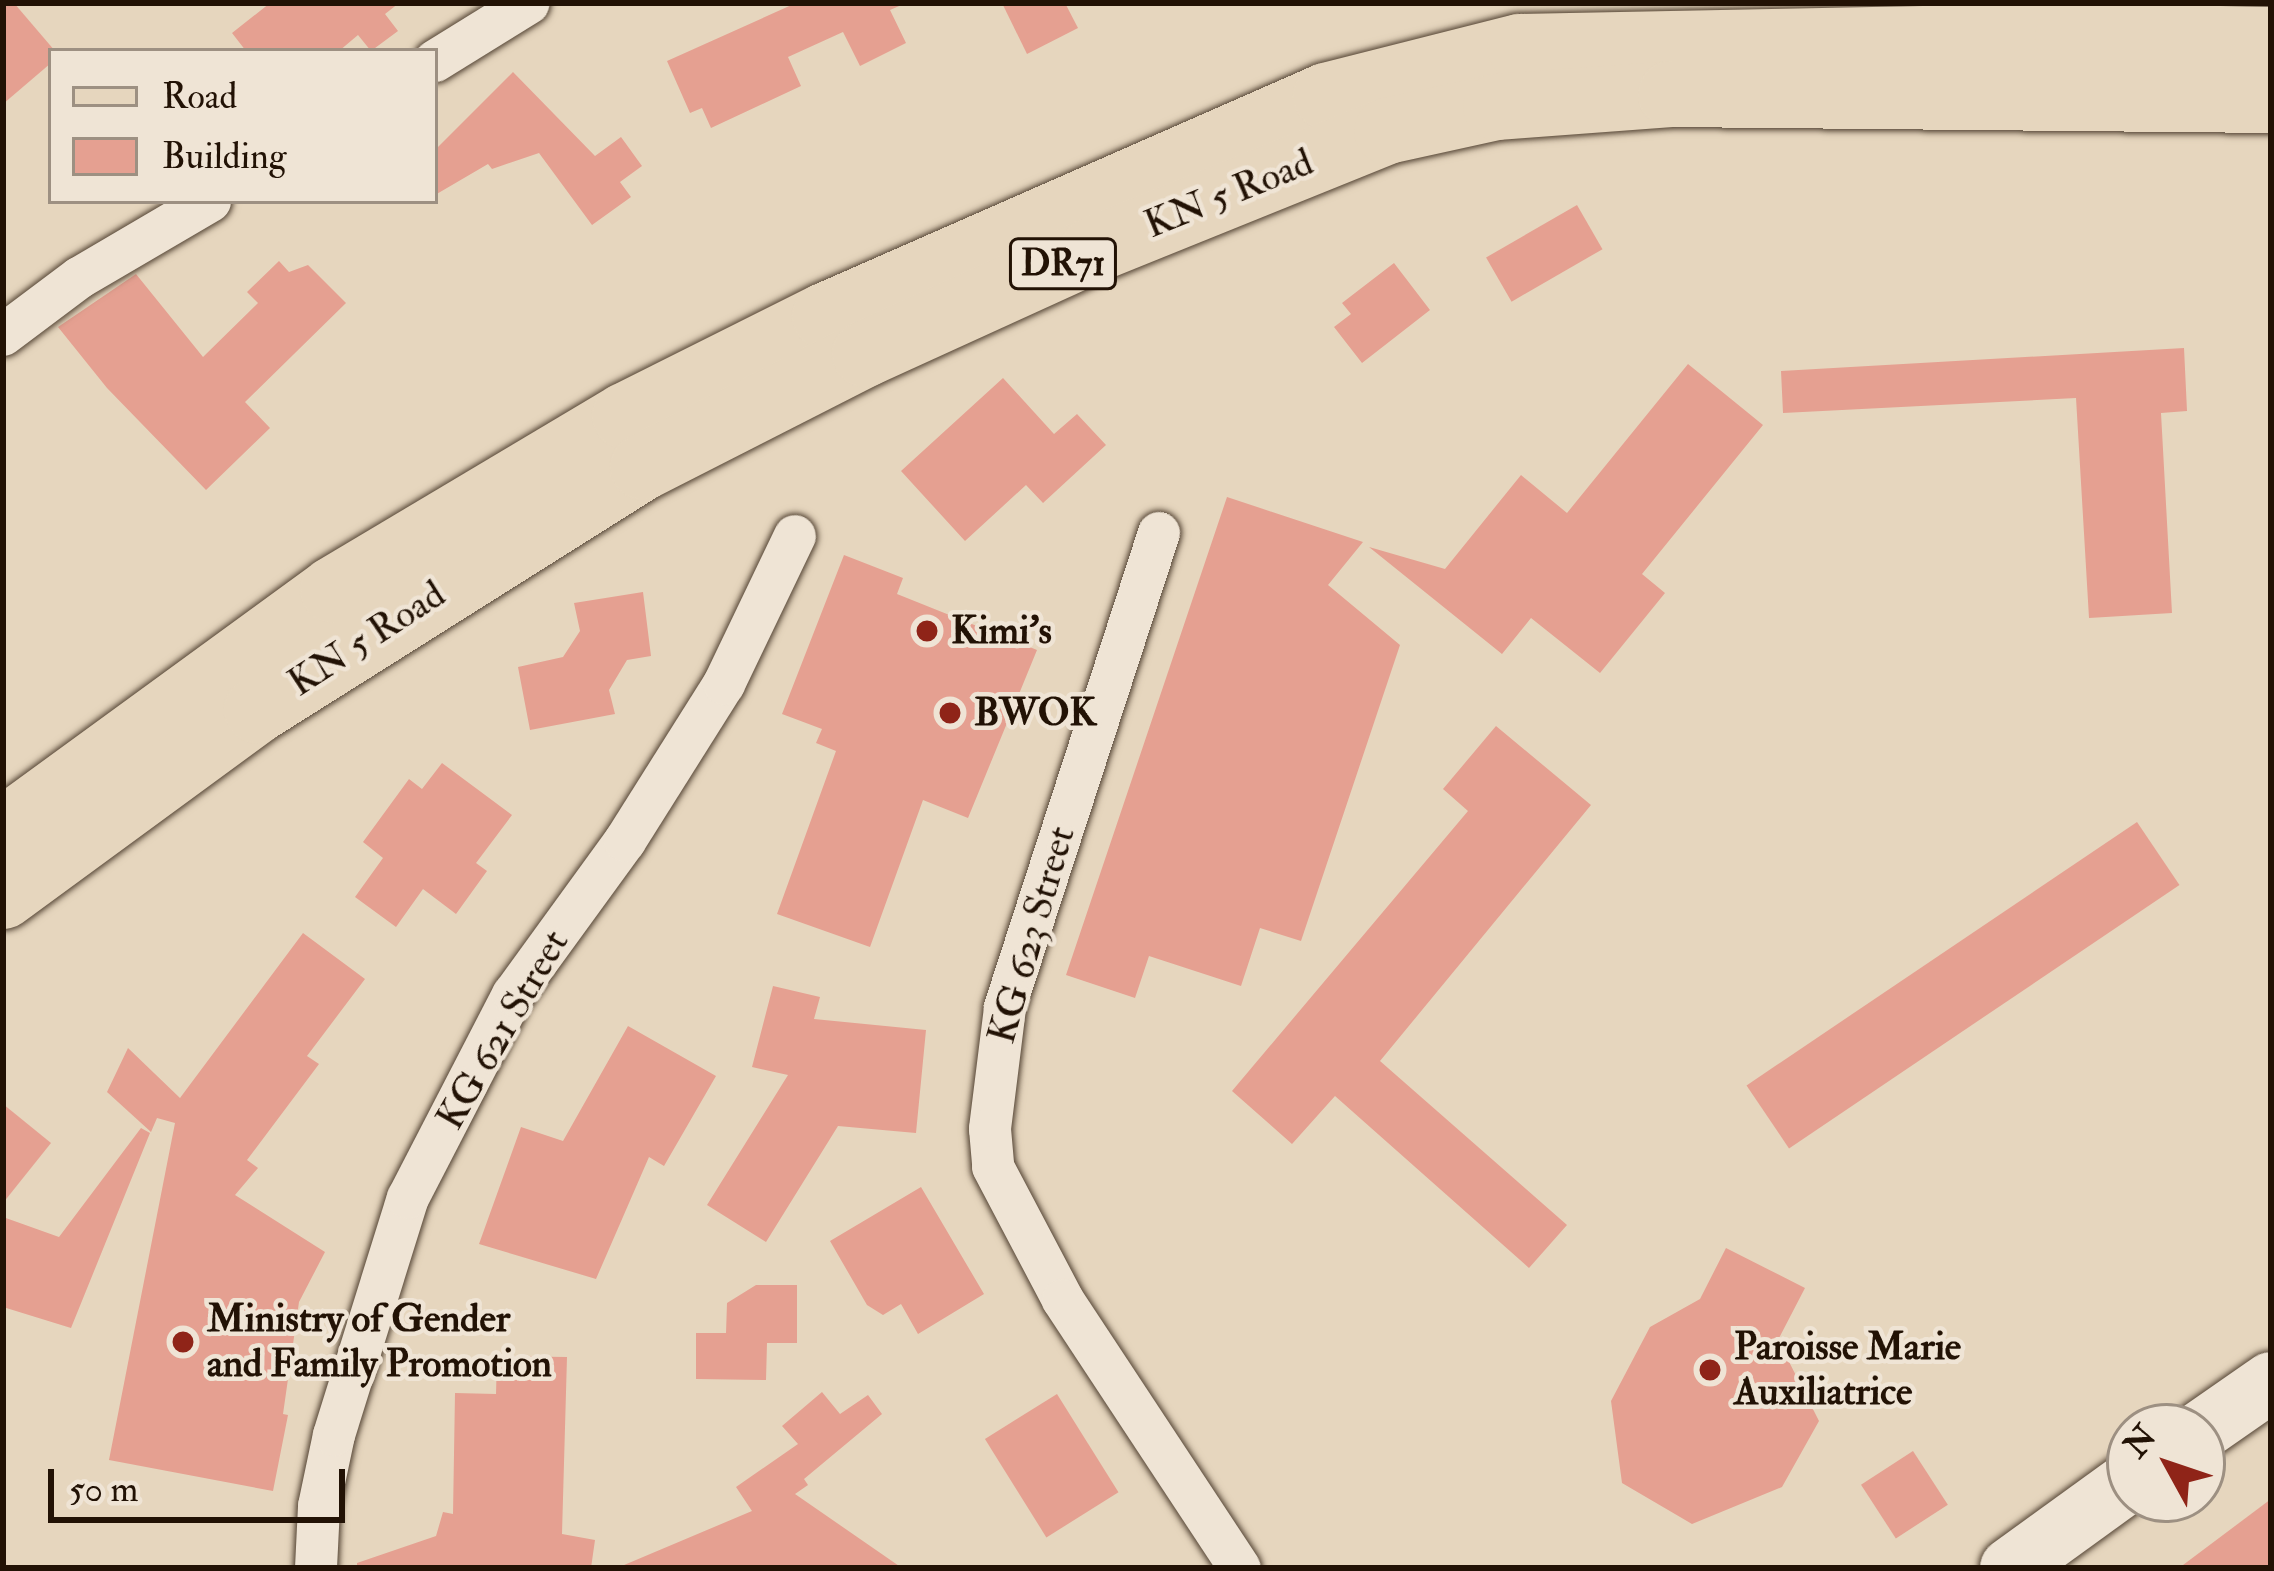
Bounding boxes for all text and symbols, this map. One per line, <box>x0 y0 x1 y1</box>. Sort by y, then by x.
legend <box>48 48 438 204</box>
text: Road <box>162 74 237 119</box>
text: Building <box>162 134 286 179</box>
street label: KN 5 Road <box>1138 139 1320 249</box>
road number: DR71 <box>1006 234 1120 294</box>
street label: KN 5 Road <box>280 571 454 707</box>
place label: Kimi's <box>951 608 1052 654</box>
marker: Kimi's <box>914 618 940 644</box>
place label: BWOK <box>974 690 1097 736</box>
marker: BWOK <box>937 700 963 726</box>
street label: KG 623 Street <box>979 821 1085 1049</box>
street label: KG 621 Street <box>427 922 579 1138</box>
place label: Ministry of Gender and Family Promotion <box>207 1297 552 1388</box>
place label: Paroisse Marie Auxiliatrice <box>1734 1325 1961 1416</box>
marker: Ministry of Gender and Family Promotion <box>170 1329 196 1355</box>
marker: Paroisse Marie Auxiliatrice <box>1697 1357 1723 1383</box>
north arrow <box>2106 1403 2226 1523</box>
text: N <box>2115 1417 2166 1466</box>
scale bar <box>54 1445 351 1519</box>
text: 50 m <box>69 1467 138 1512</box>

